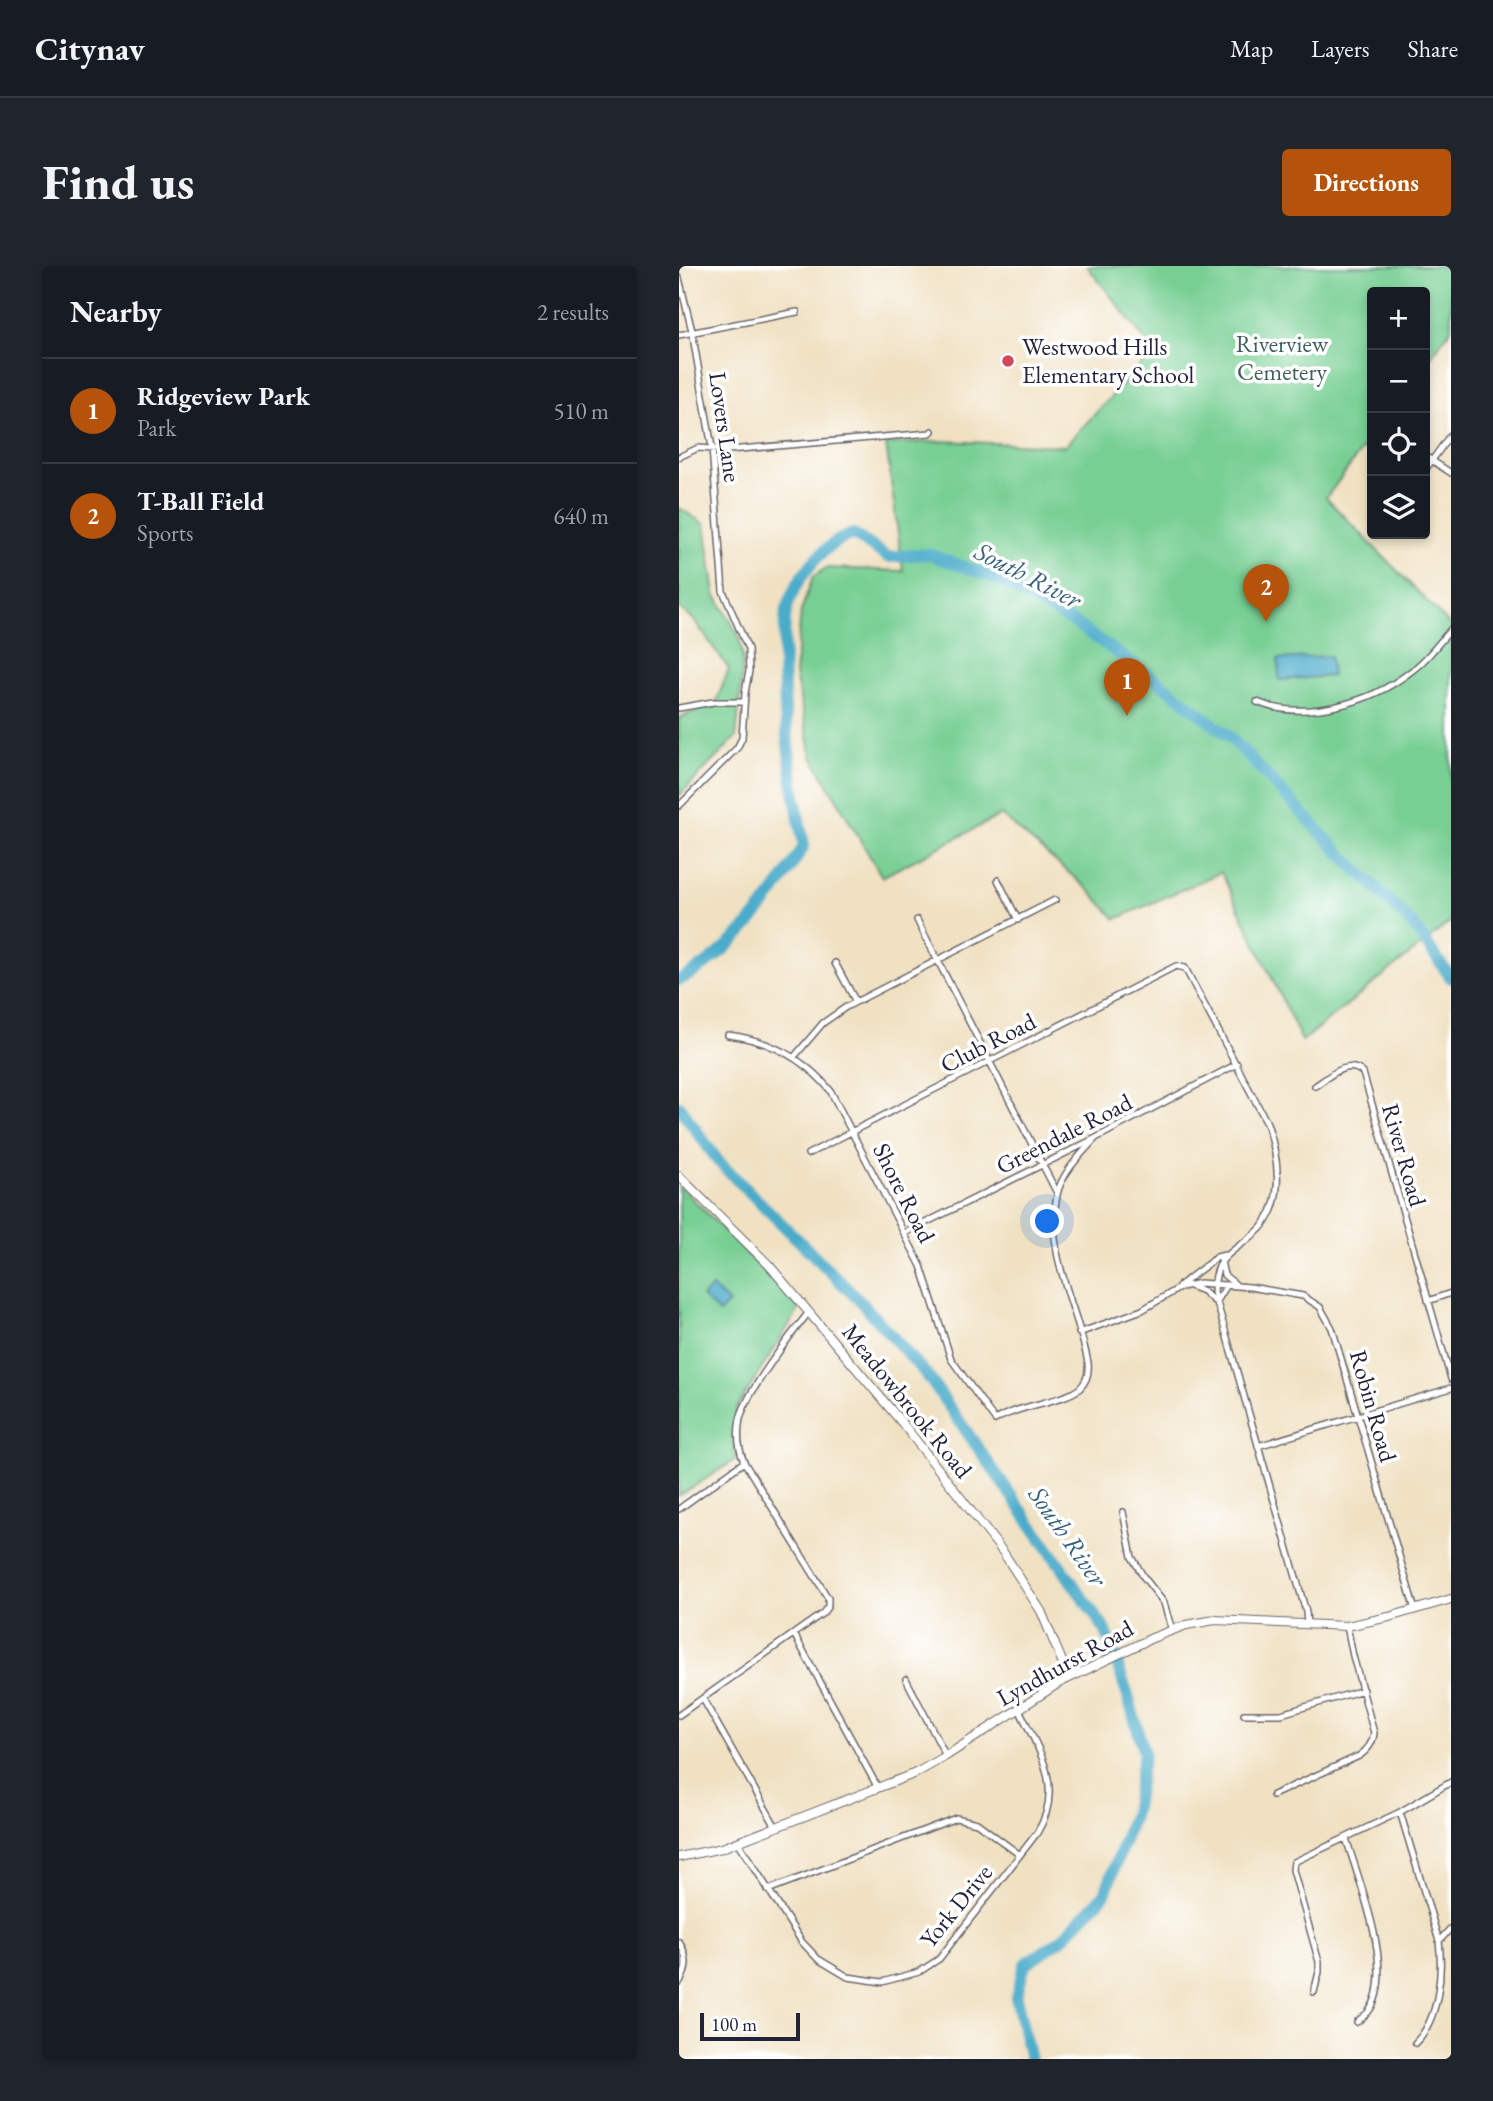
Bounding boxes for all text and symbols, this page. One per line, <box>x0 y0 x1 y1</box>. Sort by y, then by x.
text: Citynav <box>35 27 145 70</box>
text: Map <box>1230 33 1273 64</box>
text: Layers <box>1311 33 1370 64</box>
text: Share <box>1408 33 1458 64</box>
button: Directions <box>1282 149 1451 216</box>
text: Find us <box>42 150 194 214</box>
map controls <box>1367 287 1430 539</box>
button: + <box>1367 287 1430 350</box>
text: Nearby <box>70 292 162 331</box>
text: 2 results <box>537 297 609 327</box>
park label: Riverview Cemetery <box>1236 328 1329 387</box>
place label: Westwood Hills Elementary School <box>1022 331 1194 390</box>
button: − <box>1367 350 1430 413</box>
marker: Westwood Hills Elementary School <box>1000 353 1016 369</box>
street label: Lovers Lane <box>702 370 749 484</box>
text: Ridgeview Park <box>137 379 310 413</box>
text: 1 <box>87 396 99 426</box>
text: 510 m <box>553 396 609 426</box>
text: Park <box>137 413 176 443</box>
button: locate <box>1367 413 1430 476</box>
button: layers <box>1367 476 1430 539</box>
text: T-Ball Field <box>137 484 264 518</box>
text: 2 <box>87 501 99 531</box>
text: 640 m <box>553 501 609 531</box>
text: Sports <box>137 518 193 548</box>
water label: South River <box>968 533 1088 617</box>
pin: 2 <box>1243 564 1289 622</box>
pin: 1 <box>1104 658 1150 716</box>
street label: Club Road <box>935 1005 1041 1080</box>
street label: Greendale Road <box>991 1086 1138 1181</box>
street label: River Road <box>1375 1100 1434 1211</box>
street label: Shore Road <box>866 1138 943 1249</box>
your location <box>1030 1204 1064 1238</box>
street label: Meadowbrook Road <box>835 1317 980 1485</box>
street label: Robin Road <box>1343 1346 1404 1466</box>
water label: South River <box>1020 1478 1116 1594</box>
street label: Lyndhurst Road <box>991 1612 1139 1713</box>
street label: York Drive <box>913 1858 999 1954</box>
scale bar <box>700 2010 800 2042</box>
text: 100 m <box>711 2012 757 2037</box>

